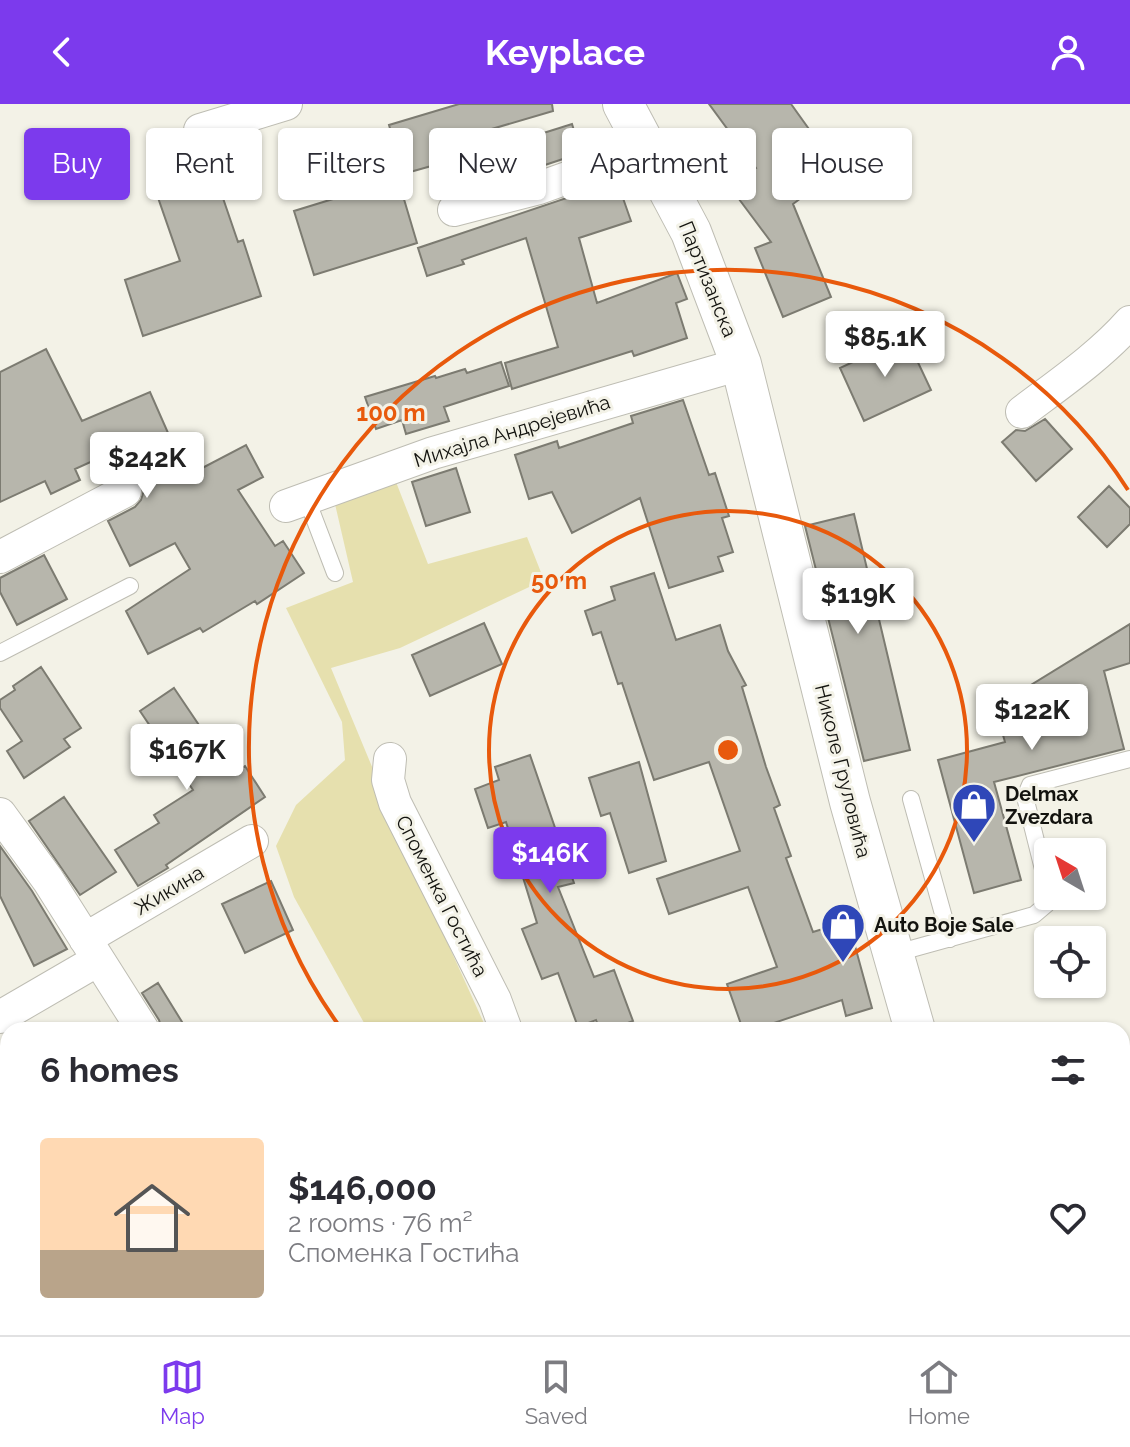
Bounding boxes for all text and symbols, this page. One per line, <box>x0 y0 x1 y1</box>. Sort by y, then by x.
icon: back <box>40 30 84 74</box>
icon: person <box>1046 30 1090 74</box>
text: Keyplace <box>485 31 645 73</box>
chip: Buy <box>24 128 130 200</box>
chip: Rent <box>146 128 262 200</box>
chip: Filters <box>278 128 413 200</box>
chip: New <box>429 128 546 200</box>
chip: Apartment <box>562 128 756 200</box>
chip: House <box>772 128 912 200</box>
street label: Партизанска <box>674 218 742 340</box>
pin: $85.1K <box>820 311 950 379</box>
text: $85.1K <box>844 322 926 352</box>
street label: Михајла Андрејевића <box>411 390 613 472</box>
text: 100 m <box>356 398 426 427</box>
pin: $242K <box>91 432 203 500</box>
text: $242K <box>108 443 186 473</box>
text: 50 m <box>531 566 587 595</box>
pin: $119K <box>802 568 914 636</box>
text: $119K <box>821 579 895 609</box>
street label: Николе Груловића <box>810 682 876 860</box>
pin: $122K <box>976 684 1088 752</box>
text: $122K <box>994 695 1070 725</box>
pin: $167K <box>131 724 243 792</box>
text: $167K <box>148 735 226 765</box>
centre of rings <box>714 736 742 764</box>
shop icon: Delmax Zvezdara <box>950 781 998 844</box>
place label: Delmax Zvezdara <box>1005 782 1093 829</box>
street label: Споменка Гостића <box>391 811 493 981</box>
pin: $146K <box>494 827 606 895</box>
text: $146K <box>511 838 589 868</box>
north arrow <box>1034 838 1106 910</box>
map controls <box>1034 838 1106 998</box>
street label: Жикина <box>130 860 208 920</box>
shop icon: Auto Boje Sale <box>819 901 867 964</box>
place label: Auto Boje Sale <box>874 913 1014 937</box>
button: locate <box>1034 926 1106 998</box>
icon: filters <box>1046 1048 1090 1092</box>
text: 6 homes <box>40 1050 179 1090</box>
text: $146,000 <box>288 1168 437 1208</box>
icon: home <box>104 1170 200 1266</box>
icon: heart <box>1046 1196 1090 1240</box>
text: 2 rooms · 76 m² <box>288 1208 473 1238</box>
text: Споменка Гостића <box>288 1238 519 1268</box>
tab: Map <box>160 1355 205 1429</box>
tab: Saved <box>525 1355 588 1429</box>
tab: Home <box>908 1355 970 1429</box>

